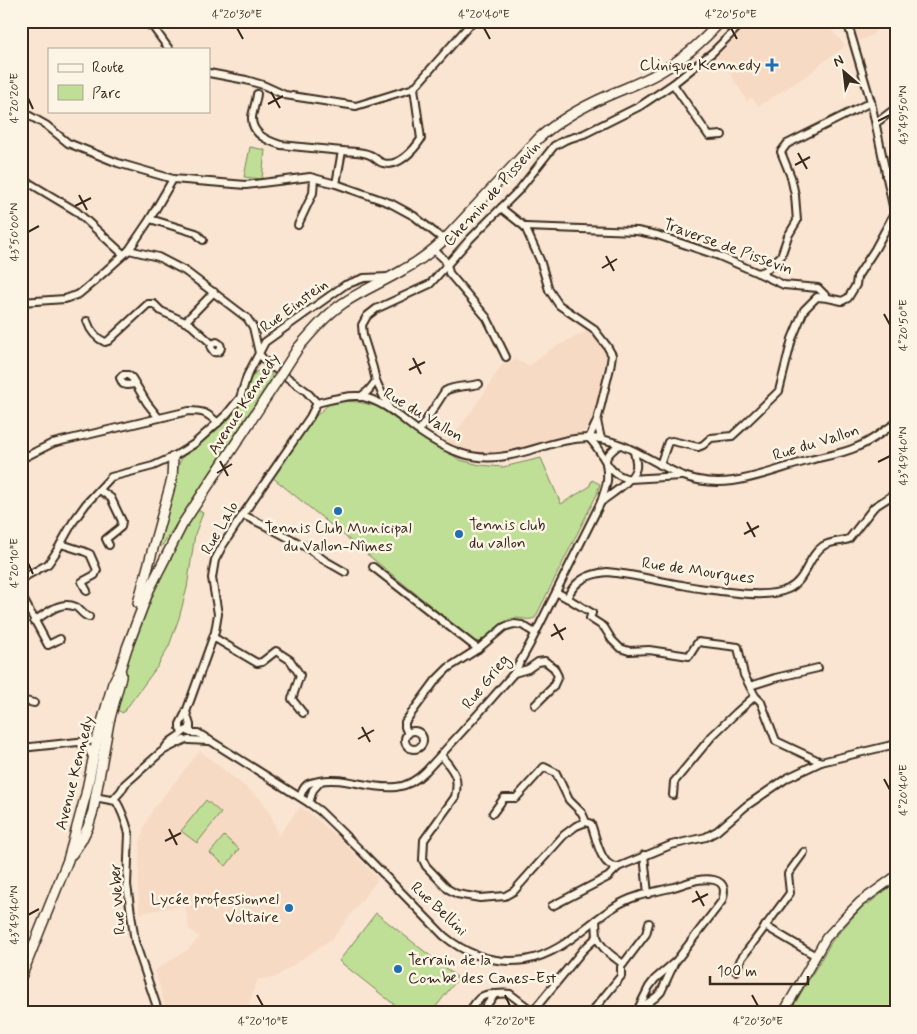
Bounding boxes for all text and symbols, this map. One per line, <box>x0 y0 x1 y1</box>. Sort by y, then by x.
text: 4°20'30"E <box>212 7 262 23</box>
text: 4°20'40"E <box>458 7 510 23</box>
text: 4°20'50"E <box>705 7 757 23</box>
legend <box>48 48 210 112</box>
north arrow <box>820 48 870 98</box>
text: N <box>830 51 847 72</box>
place label: Clinique Kennedy <box>640 55 761 76</box>
text: Route <box>92 58 125 78</box>
marker: Clinique Kennedy <box>765 58 779 72</box>
text: 4°20'20"E <box>7 73 23 123</box>
text: Parc <box>92 84 120 104</box>
text: 43°49'50"N <box>896 85 912 145</box>
street label: Chemin de Pissevin <box>439 137 545 251</box>
text: 43°50'00"N <box>7 203 23 261</box>
street label: Traverse de Pissevin <box>660 214 796 280</box>
street label: Rue Einstein <box>256 274 332 338</box>
text: 4°20'50"E <box>896 299 912 351</box>
street label: Avenue Kennedy <box>203 349 285 459</box>
street label: Rue du Vallon <box>379 383 467 447</box>
street label: Rue du Vallon <box>770 420 862 466</box>
text: 43°49'40"N <box>896 426 912 486</box>
street label: Rue Lalo <box>196 497 244 558</box>
marker: Tennis Club Municipal du Vallon-Nîmes <box>332 505 344 517</box>
place label: Tennis club du vallon <box>469 515 545 554</box>
place label: Tennis Club Municipal du Vallon-Nîmes <box>264 518 412 557</box>
marker: Tennis club du vallon <box>453 528 465 540</box>
text: 4°20'10"E <box>7 538 23 588</box>
street label: Rue de Mourgues <box>640 553 756 589</box>
street label: Rue Grieg <box>457 650 515 715</box>
street label: Avenue Kennedy <box>51 714 99 832</box>
text: 4°20'40"E <box>896 764 912 816</box>
street label: Rue Weber <box>105 862 131 935</box>
street label: Rue Bellini <box>406 877 472 941</box>
text: 43°49'40"N <box>7 885 23 945</box>
place label: Lycée professionnel Voltaire <box>151 889 279 928</box>
marker: Lycée professionnel Voltaire <box>283 902 295 914</box>
place label: Terrain de la Combe des Canes-Est <box>408 950 556 989</box>
scale bar <box>710 954 807 986</box>
text: 100 m <box>717 962 757 982</box>
marker: Terrain de la Combe des Canes-Est <box>392 963 404 975</box>
text: 4°20'10"E <box>238 1014 288 1030</box>
text: 4°20'20"E <box>485 1014 535 1030</box>
text: 4°20'30"E <box>733 1014 783 1030</box>

